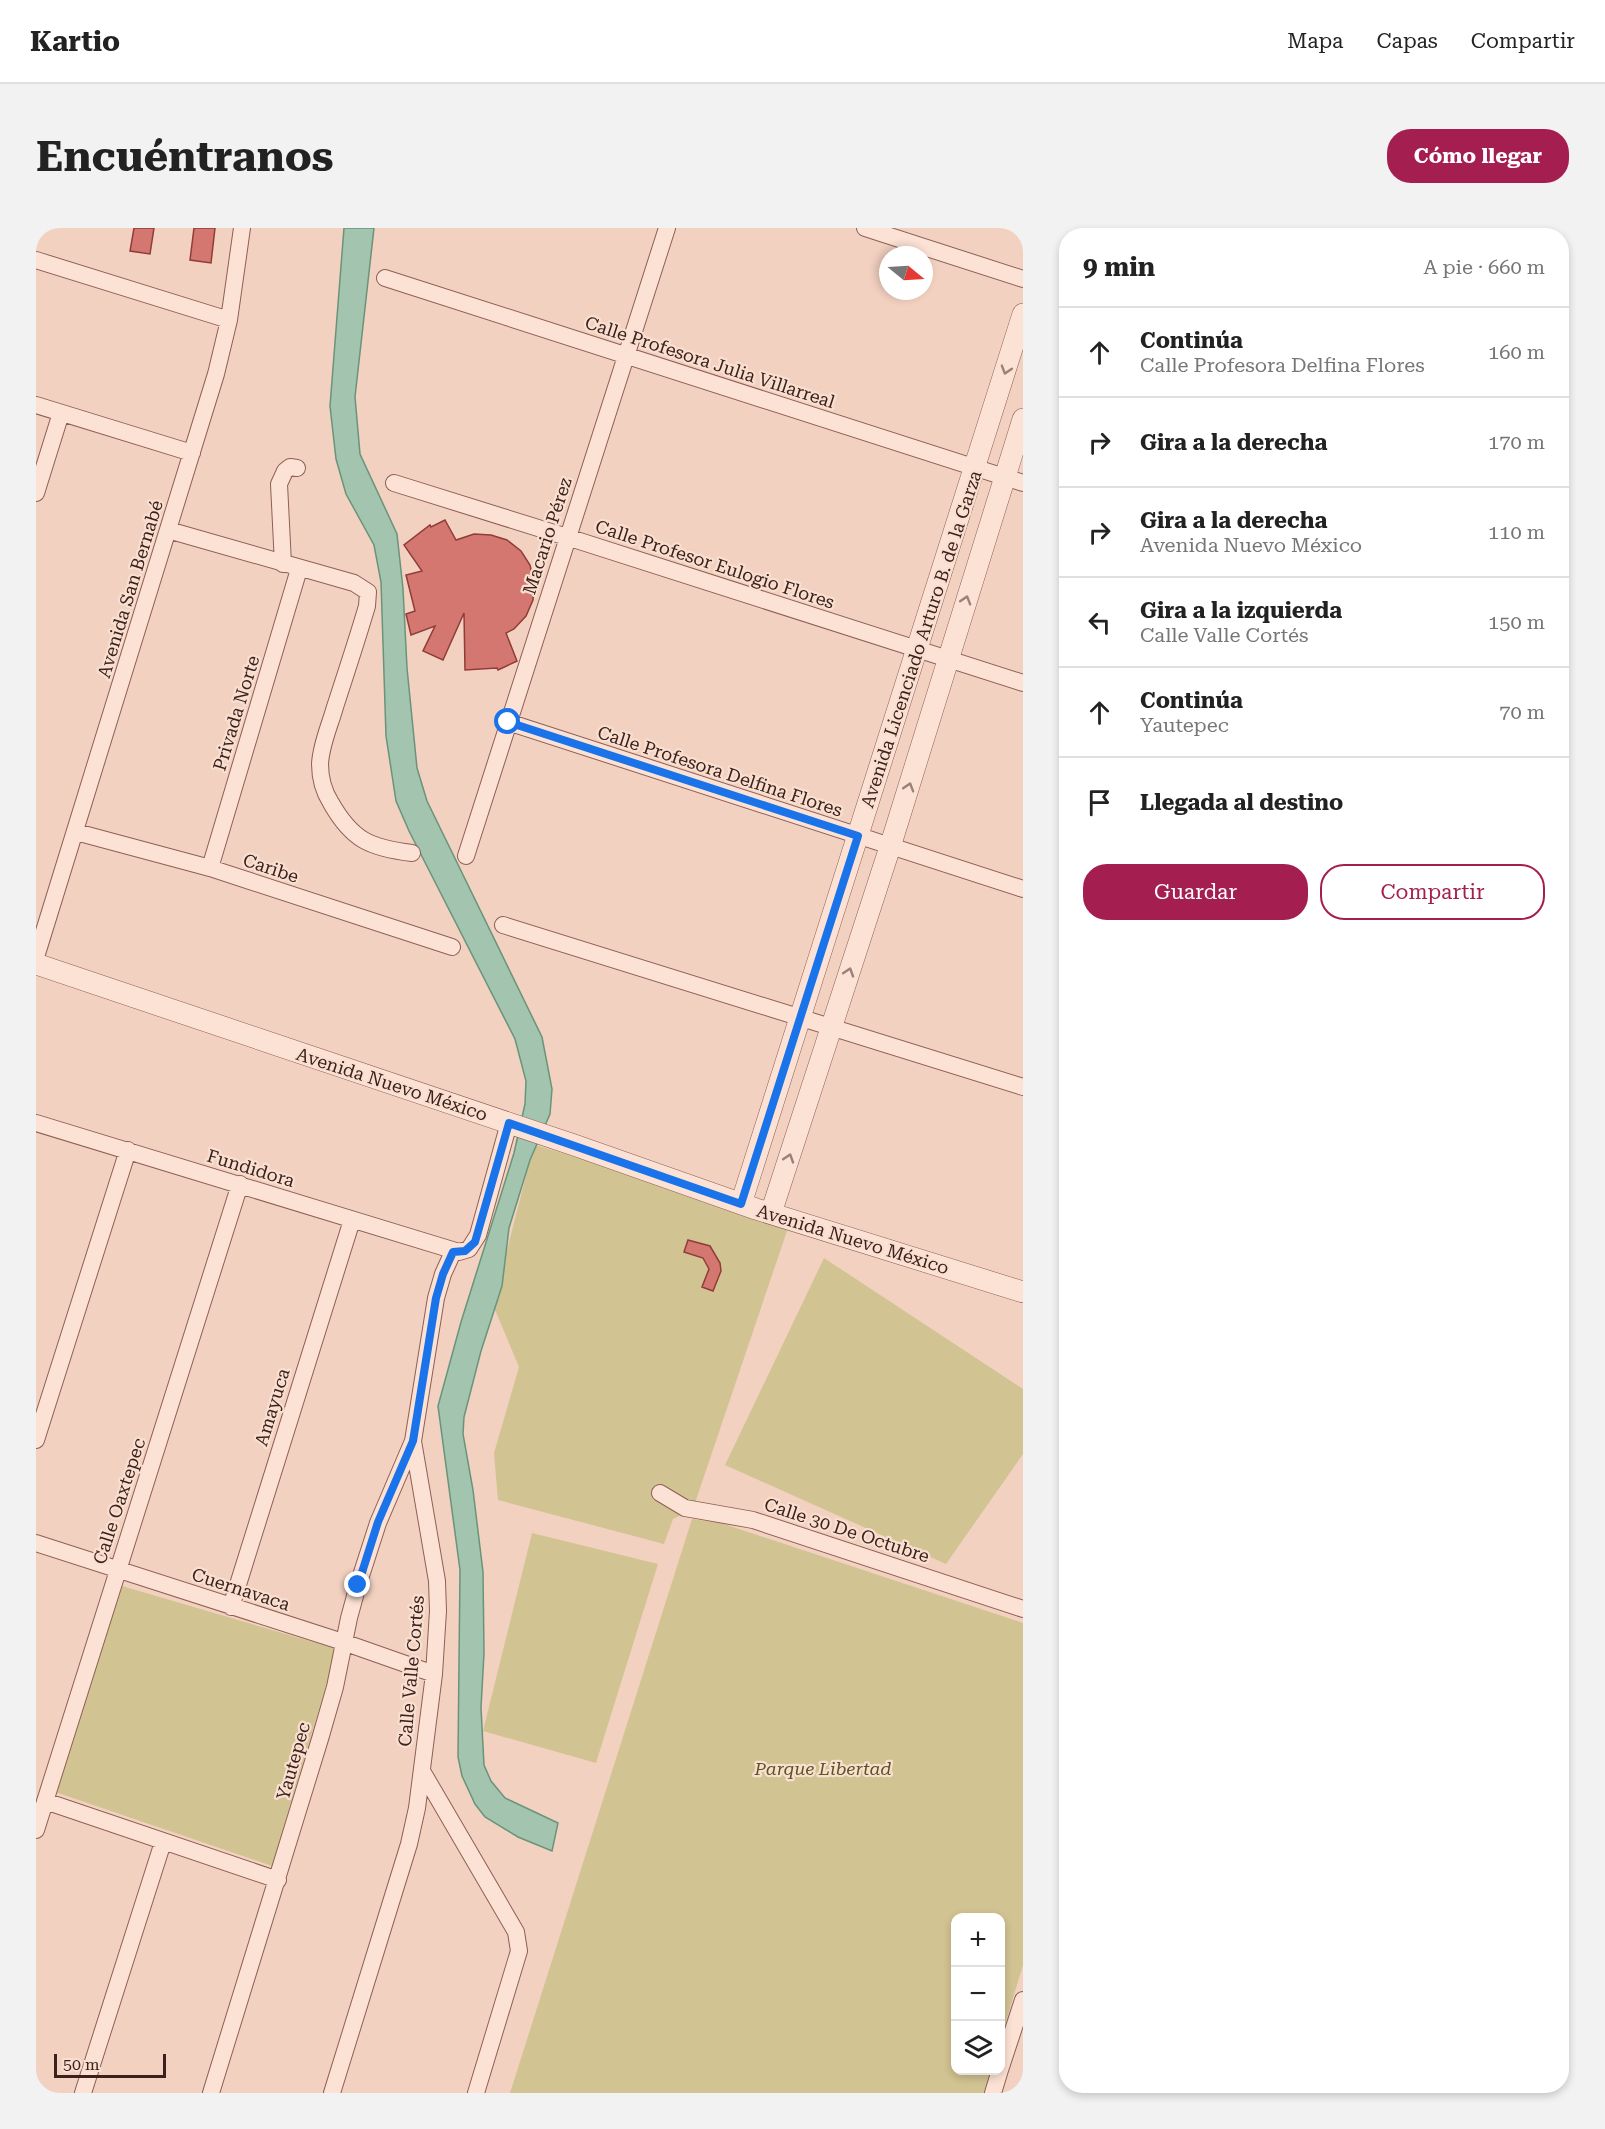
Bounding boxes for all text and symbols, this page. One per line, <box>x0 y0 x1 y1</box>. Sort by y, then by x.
text: Kartio <box>30 25 120 58</box>
text: Mapa <box>1287 29 1343 53</box>
text: Capas <box>1376 29 1438 53</box>
text: Compartir <box>1471 29 1575 53</box>
button: Cómo llegar <box>1387 129 1569 183</box>
text: Encuéntranos <box>36 132 334 181</box>
north arrow <box>879 246 933 300</box>
text: 9 min <box>1083 252 1155 282</box>
text: A pie · 660 m <box>1423 255 1545 279</box>
street label: Calle Profesora Julia Villarreal <box>582 312 838 413</box>
text: Continúa <box>1140 328 1243 353</box>
icon: ahead <box>1083 336 1116 369</box>
text: 160 m <box>1488 340 1545 364</box>
text: Calle Profesora Delfina Flores <box>1140 353 1425 377</box>
one-way arrow <box>1000 364 1013 375</box>
icon: right <box>1083 426 1116 459</box>
text: Gira a la derecha <box>1140 430 1327 455</box>
text: 170 m <box>1488 430 1545 454</box>
street label: Avenida Licenciado Arturo B. de la Garza <box>856 468 986 810</box>
street label: Macario Pérez <box>518 474 576 597</box>
street label: Avenida San Bernabé <box>93 498 167 680</box>
text: Gira a la derecha <box>1140 508 1327 533</box>
street label: Calle Profesor Eulogio Flores <box>593 515 837 613</box>
icon: right <box>1083 516 1116 549</box>
text: 110 m <box>1488 520 1545 544</box>
text: Avenida Nuevo México <box>1140 533 1362 557</box>
one-way arrow <box>959 595 971 606</box>
text: Gira a la izquierda <box>1140 598 1342 623</box>
icon: left <box>1083 606 1116 639</box>
text: 150 m <box>1488 610 1545 634</box>
text: Calle Valle Cortés <box>1140 623 1308 647</box>
street label: Privada Norte <box>208 653 264 773</box>
text: Continúa <box>1140 688 1243 713</box>
icon: ahead <box>1083 696 1116 729</box>
text: 70 m <box>1499 700 1545 724</box>
route start <box>494 708 520 734</box>
text: Yautepec <box>1140 713 1229 737</box>
street label: Calle Profesora Delfina Flores <box>595 721 845 821</box>
one-way arrow <box>902 782 914 793</box>
icon: arrive <box>1083 786 1116 819</box>
text: Llegada al destino <box>1140 790 1343 815</box>
street label: Caribe <box>241 849 302 887</box>
button: Guardar <box>1083 864 1308 920</box>
button: Compartir <box>1320 864 1545 920</box>
one-way arrow <box>841 967 854 978</box>
street label: Avenida Nuevo México <box>294 1043 490 1125</box>
street label: Fundidora <box>205 1145 298 1191</box>
one-way arrow <box>782 1153 795 1164</box>
street label: Avenida Nuevo México <box>754 1200 952 1278</box>
street label: Amayuca <box>250 1365 294 1448</box>
street label: Calle Oaxtepec <box>89 1435 149 1567</box>
street label: Calle 30 De Octubre <box>762 1493 932 1567</box>
street label: Cuernavaca <box>189 1563 293 1615</box>
route end <box>344 1571 370 1597</box>
street label: Calle Valle Cortés <box>394 1595 428 1747</box>
street label: Yautepec <box>272 1720 314 1802</box>
park label: Parque Libertad <box>754 1758 892 1779</box>
map controls <box>951 1913 1005 2075</box>
button: + <box>951 1913 1005 1967</box>
button: − <box>951 1967 1005 2021</box>
button: layers <box>951 2021 1005 2075</box>
scale bar <box>54 2051 166 2078</box>
text: 50 m <box>63 2055 100 2074</box>

